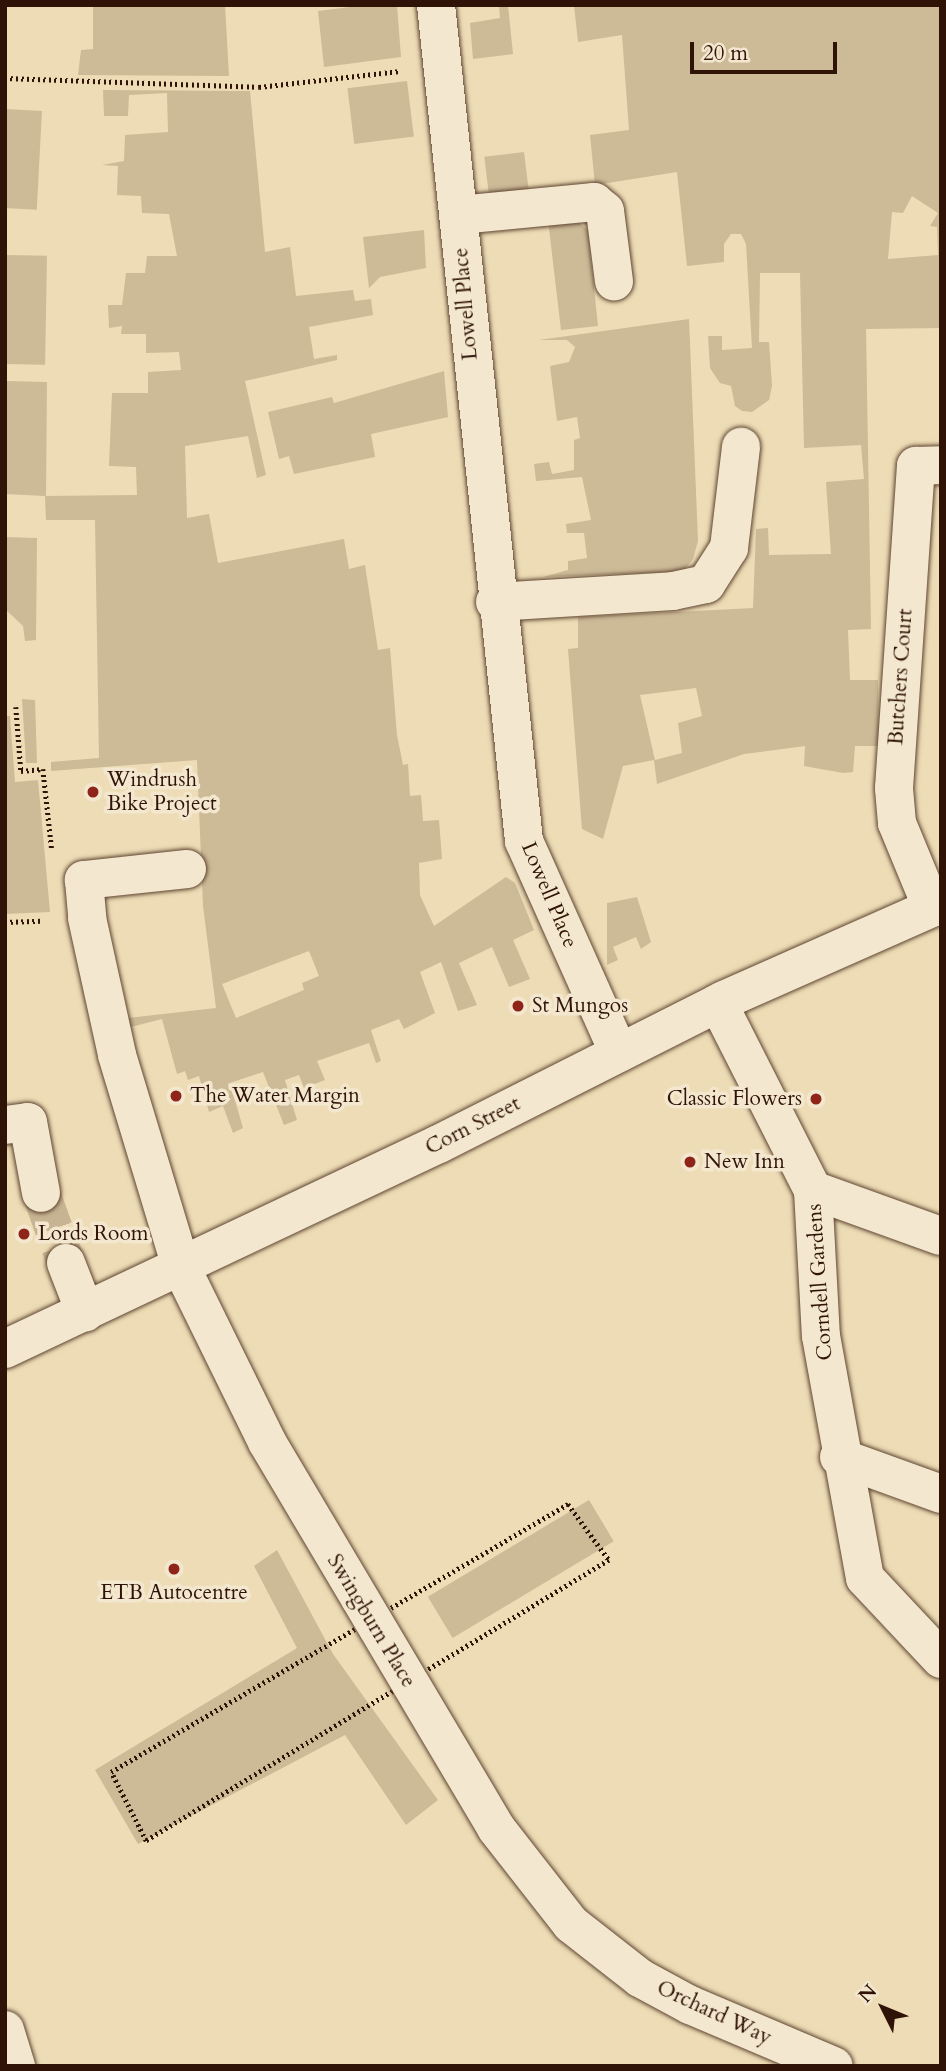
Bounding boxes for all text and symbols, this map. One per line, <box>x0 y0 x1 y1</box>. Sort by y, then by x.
scale bar <box>694 28 841 72</box>
text: 20 m <box>703 39 748 68</box>
street label: Lowell Place <box>449 247 483 361</box>
street label: Butchers Court <box>884 608 918 746</box>
place label: Windrush Bike Project <box>107 767 217 817</box>
marker: Windrush Bike Project <box>85 784 101 800</box>
street label: Lowell Place <box>515 838 583 952</box>
place label: St Mungos <box>532 993 628 1019</box>
marker: St Mungos <box>510 998 526 1014</box>
place label: The Water Margin <box>190 1083 360 1109</box>
place label: Classic Flowers <box>667 1086 802 1112</box>
marker: The Water Margin <box>168 1088 184 1104</box>
street label: Corn Street <box>421 1091 525 1161</box>
marker: Classic Flowers <box>808 1091 824 1107</box>
place label: New Inn <box>704 1149 785 1175</box>
marker: New Inn <box>682 1154 698 1170</box>
street label: Corndell Gardens <box>802 1203 838 1361</box>
place label: Lords Room <box>38 1221 149 1247</box>
marker: Lords Room <box>16 1226 32 1242</box>
street label: Swingburn Place <box>321 1550 421 1692</box>
marker: ETB Autocentre <box>166 1561 182 1577</box>
place label: ETB Autocentre <box>100 1580 248 1606</box>
north arrow <box>848 1973 918 2043</box>
street label: Orchard Way <box>653 1975 775 2051</box>
text: N <box>853 1979 883 2009</box>

